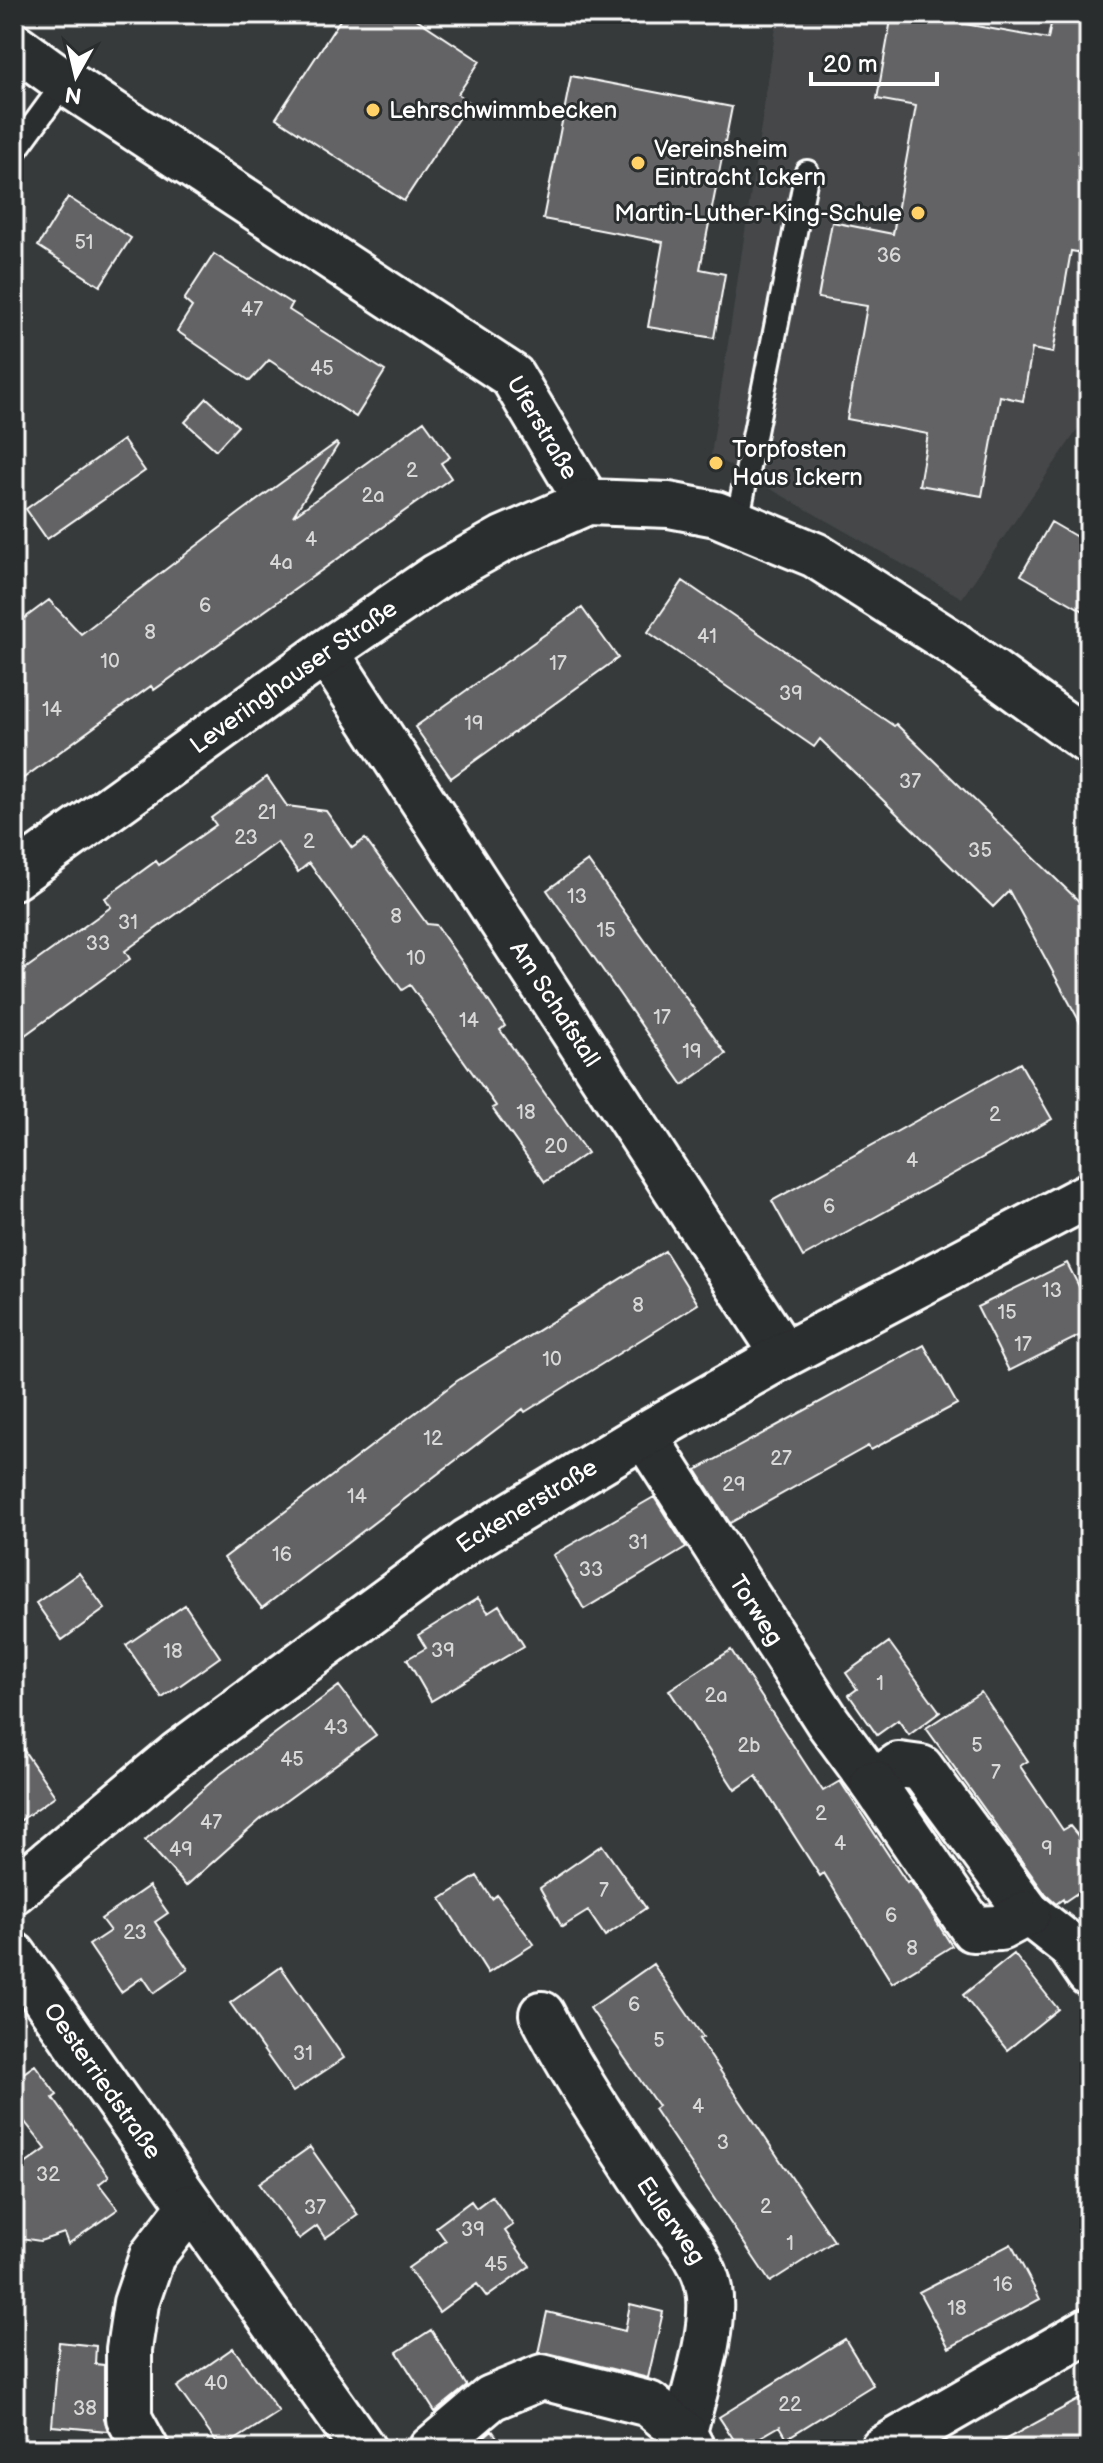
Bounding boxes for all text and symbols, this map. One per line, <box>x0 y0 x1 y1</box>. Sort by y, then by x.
north arrow <box>36 36 116 116</box>
scale bar <box>811 36 937 86</box>
text: 20 m <box>823 50 878 79</box>
text: N <box>63 80 83 109</box>
place label: Lehrschwimmbecken <box>389 96 617 125</box>
marker: Lehrschwimmbecken <box>364 101 382 119</box>
place label: Vereinsheim Eintracht Ickern <box>654 135 826 192</box>
marker: Vereinsheim Eintracht Ickern <box>629 154 647 172</box>
place label: Martin-Luther-King-Schule <box>614 199 902 228</box>
marker: Martin-Luther-King-Schule <box>909 204 927 222</box>
house number: 51 <box>74 231 94 255</box>
house number: 36 <box>877 244 901 268</box>
house number: 47 <box>241 298 263 322</box>
house number: 45 <box>310 357 334 381</box>
street label: Uferstraße <box>500 371 584 485</box>
place label: Torpfosten Haus Ickern <box>732 435 863 492</box>
marker: Torpfosten Haus Ickern <box>707 454 725 472</box>
house number: 2 <box>406 459 418 483</box>
house number: 2a <box>361 484 385 508</box>
house number: 4 <box>305 528 317 552</box>
house number: 4a <box>269 551 293 575</box>
street label: Leveringhauser Straße <box>185 594 403 760</box>
house number: 6 <box>199 594 211 618</box>
house number: 8 <box>144 621 156 645</box>
house number: 41 <box>697 625 717 649</box>
house number: 10 <box>100 650 120 674</box>
house number: 17 <box>549 652 567 676</box>
house number: 39 <box>779 682 803 706</box>
house number: 14 <box>42 698 62 722</box>
house number: 19 <box>464 712 484 736</box>
house number: 37 <box>899 770 921 794</box>
house number: 21 <box>257 801 277 825</box>
house number: 23 <box>234 826 258 850</box>
house number: 2 <box>303 830 315 854</box>
house number: 35 <box>968 839 992 863</box>
house number: 13 <box>567 885 587 909</box>
house number: 8 <box>390 905 402 929</box>
house number: 31 <box>118 911 138 935</box>
house number: 15 <box>596 919 616 943</box>
house number: 33 <box>86 932 110 956</box>
street label: Am Schafstall <box>503 936 606 1073</box>
house number: 10 <box>406 947 426 971</box>
house number: 17 <box>653 1006 671 1030</box>
house number: 14 <box>459 1009 479 1033</box>
house number: 19 <box>682 1040 702 1064</box>
house number: 18 <box>516 1101 536 1125</box>
house number: 2 <box>989 1103 1001 1127</box>
house number: 20 <box>544 1135 568 1159</box>
house number: 4 <box>906 1149 918 1173</box>
house number: 6 <box>823 1195 835 1219</box>
house number: 13 <box>1042 1279 1062 1303</box>
house number: 8 <box>632 1294 644 1318</box>
house number: 15 <box>997 1301 1017 1325</box>
house number: 17 <box>1014 1333 1032 1357</box>
house number: 10 <box>542 1348 562 1372</box>
house number: 12 <box>423 1427 443 1451</box>
house number: 27 <box>770 1447 792 1471</box>
street label: Eckenerstraße <box>451 1453 603 1560</box>
house number: 29 <box>722 1473 746 1497</box>
house number: 14 <box>347 1485 367 1509</box>
house number: 31 <box>628 1531 648 1555</box>
house number: 16 <box>272 1543 292 1567</box>
house number: 33 <box>579 1558 603 1582</box>
street label: Torweg <box>723 1570 789 1651</box>
house number: 39 <box>431 1639 455 1663</box>
house number: 18 <box>163 1640 183 1664</box>
house number: 1 <box>876 1672 884 1696</box>
house number: 2a <box>704 1684 728 1708</box>
house number: 43 <box>324 1716 348 1740</box>
house number: 2b <box>737 1734 761 1758</box>
house number: 5 <box>971 1734 983 1758</box>
house number: 45 <box>280 1748 304 1772</box>
house number: 7 <box>991 1761 1001 1785</box>
house number: 2 <box>815 1802 827 1826</box>
house number: 47 <box>200 1811 222 1835</box>
house number: 4 <box>834 1832 846 1856</box>
house number: 9 <box>1041 1837 1053 1861</box>
house number: 49 <box>169 1838 193 1862</box>
house number: 7 <box>599 1879 609 1903</box>
house number: 6 <box>885 1904 897 1928</box>
house number: 23 <box>123 1921 147 1945</box>
house number: 8 <box>906 1937 918 1961</box>
house number: 6 <box>628 1993 640 2017</box>
street label: Oesterriedstraße <box>37 1997 168 2165</box>
house number: 5 <box>653 2029 665 2053</box>
house number: 31 <box>293 2042 313 2066</box>
house number: 4 <box>692 2095 704 2119</box>
house number: 3 <box>717 2131 729 2155</box>
house number: 32 <box>36 2163 60 2187</box>
street label: Eulerweg <box>630 2172 712 2270</box>
house number: 2 <box>760 2195 772 2219</box>
house number: 37 <box>304 2196 326 2220</box>
house number: 39 <box>461 2218 485 2242</box>
house number: 1 <box>786 2232 794 2256</box>
house number: 45 <box>484 2253 508 2277</box>
house number: 16 <box>993 2273 1013 2297</box>
house number: 18 <box>947 2297 967 2321</box>
house number: 40 <box>204 2372 228 2396</box>
house number: 22 <box>778 2393 802 2417</box>
house number: 38 <box>73 2397 97 2421</box>

